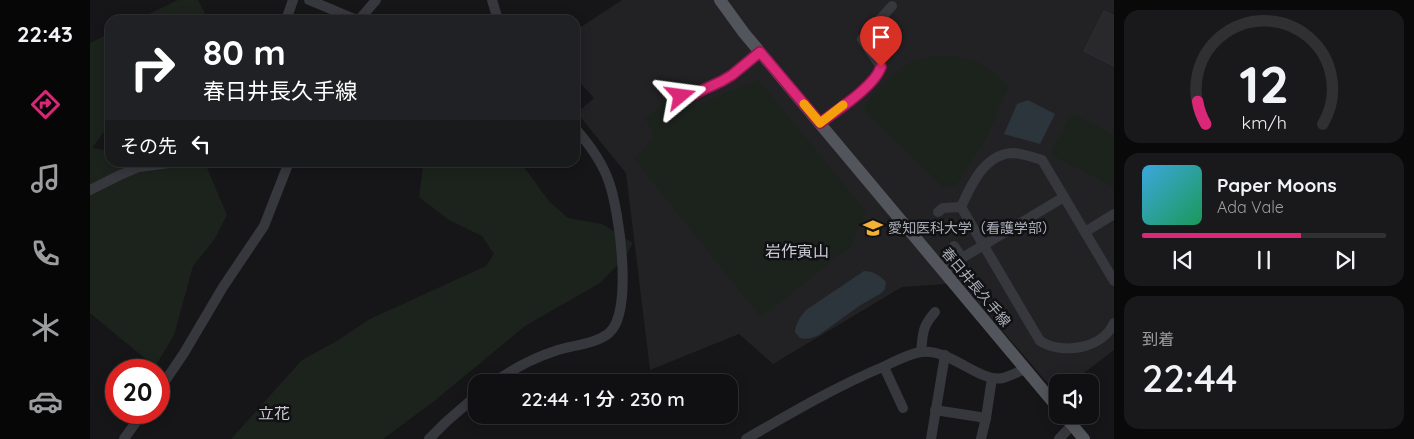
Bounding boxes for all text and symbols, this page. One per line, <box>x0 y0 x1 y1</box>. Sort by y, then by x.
pin <box>860 16 902 67</box>
text: 22:43 <box>17 20 73 48</box>
icon: arrive <box>867 23 895 51</box>
text: 80 m <box>203 30 286 74</box>
icon: right <box>120 35 185 100</box>
text: 12 <box>1239 51 1289 116</box>
position arrow <box>654 69 706 121</box>
text: 春日井長久手線 <box>203 77 357 105</box>
icon: directions <box>28 87 63 122</box>
text: km/h <box>1241 111 1287 133</box>
icon: left <box>187 130 215 158</box>
text: その先 <box>120 134 177 158</box>
icon: music <box>28 161 63 196</box>
text: Paper Moons <box>1217 173 1337 197</box>
text: Ada Vale <box>1217 197 1284 217</box>
school or university icon: 愛知医科大学（看護学部） <box>862 217 884 239</box>
place label: 愛知医科大学（看護学部） <box>888 219 1056 237</box>
icon: phone <box>28 236 63 271</box>
district label: 岩作寅山 <box>765 241 829 261</box>
street label: 春日井長久手線 <box>938 244 1014 330</box>
icon: previous <box>1169 246 1197 274</box>
icon: pause <box>1250 246 1278 274</box>
icon: next <box>1331 246 1359 274</box>
icon: climate <box>28 310 63 345</box>
text: 到着 <box>1142 329 1174 349</box>
text: 22:44 <box>1142 354 1237 402</box>
speed limit sign: 20 <box>105 359 170 424</box>
map controls <box>1049 374 1099 424</box>
button: sound <box>1049 374 1099 424</box>
icon: car <box>28 384 63 419</box>
text: 22:44 · 1 分 · 230 m <box>521 387 685 411</box>
district label: 立花 <box>258 403 290 423</box>

